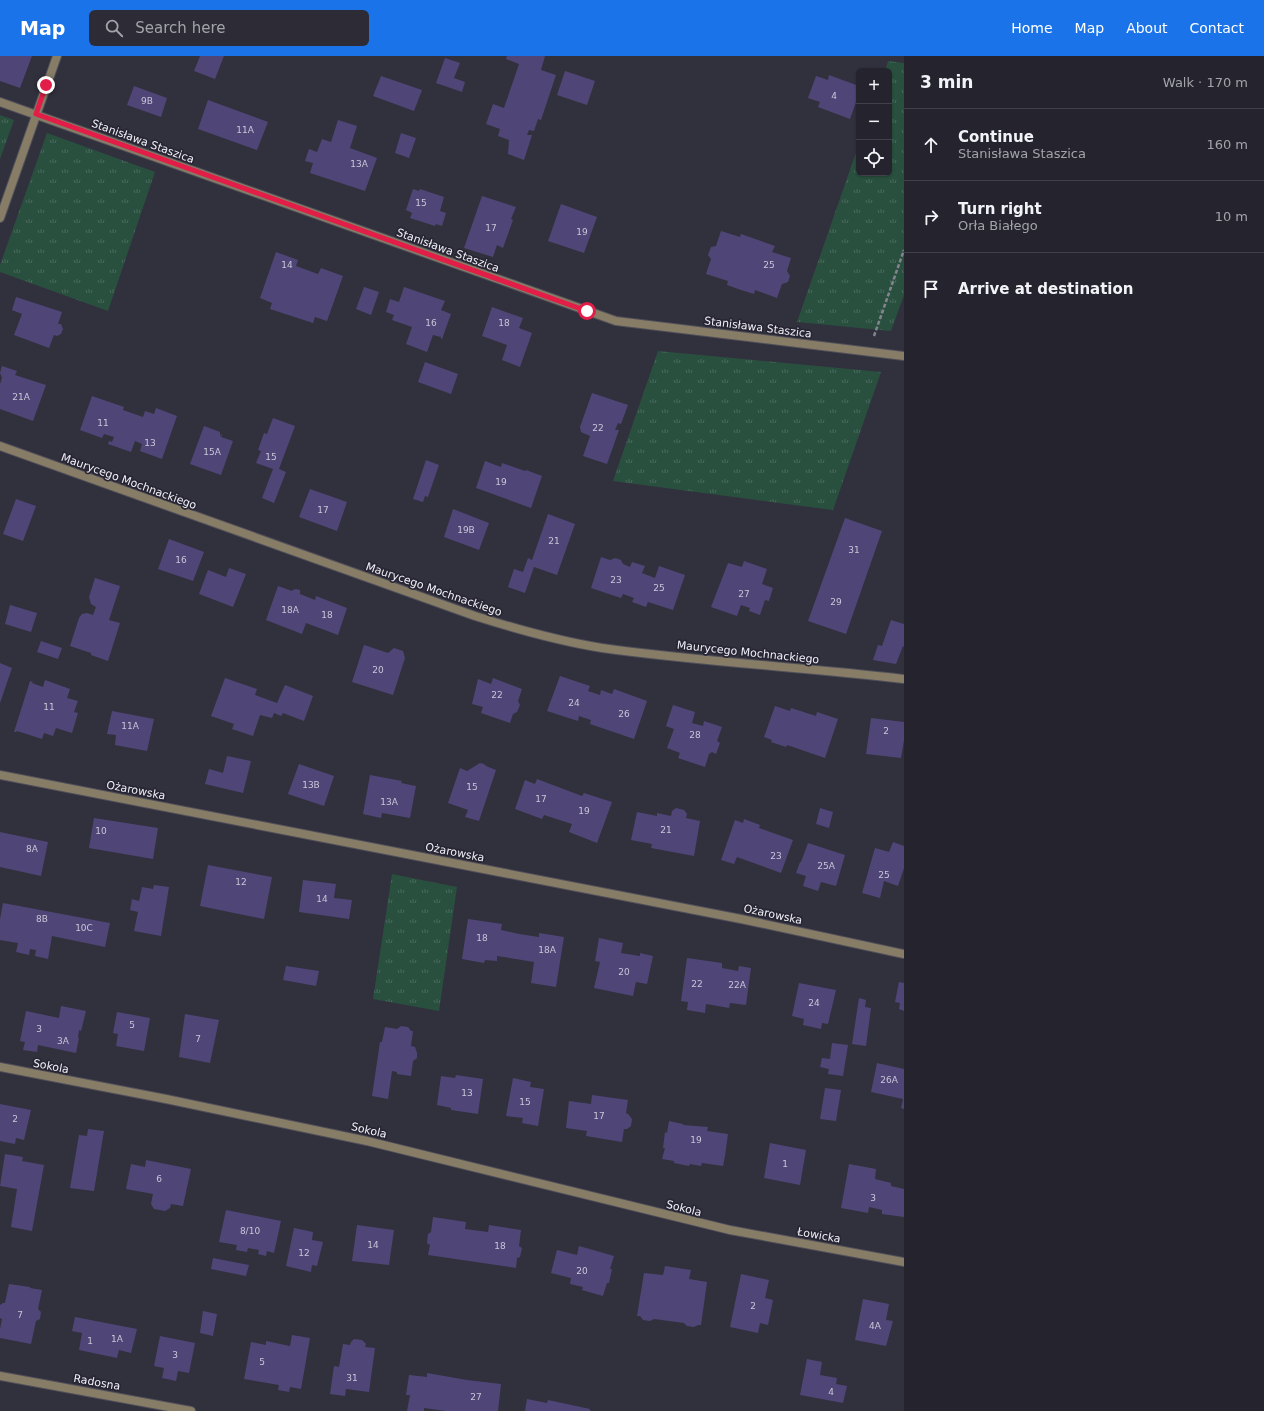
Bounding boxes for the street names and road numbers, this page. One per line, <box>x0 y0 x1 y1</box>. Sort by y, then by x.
street label: Stanisława Staszica <box>90 117 196 166</box>
street label: Stanisława Staszica <box>395 226 501 275</box>
street label: Stanisława Staszica <box>703 314 812 341</box>
street label: Maurycego Mochnackiego <box>59 451 199 512</box>
street label: Maurycego Mochnackiego <box>364 560 504 619</box>
street label: Maurycego Mochnackiego <box>676 639 820 666</box>
street label: Ożarowska <box>105 778 167 803</box>
street label: Ożarowska <box>424 840 486 865</box>
street label: Ożarowska <box>742 902 804 927</box>
street label: Sokola <box>32 1057 70 1076</box>
street label: Sokola <box>350 1120 388 1141</box>
street label: Sokola <box>665 1198 703 1219</box>
street label: Łowicka <box>795 1225 842 1246</box>
street label: Radosna <box>72 1372 121 1393</box>

